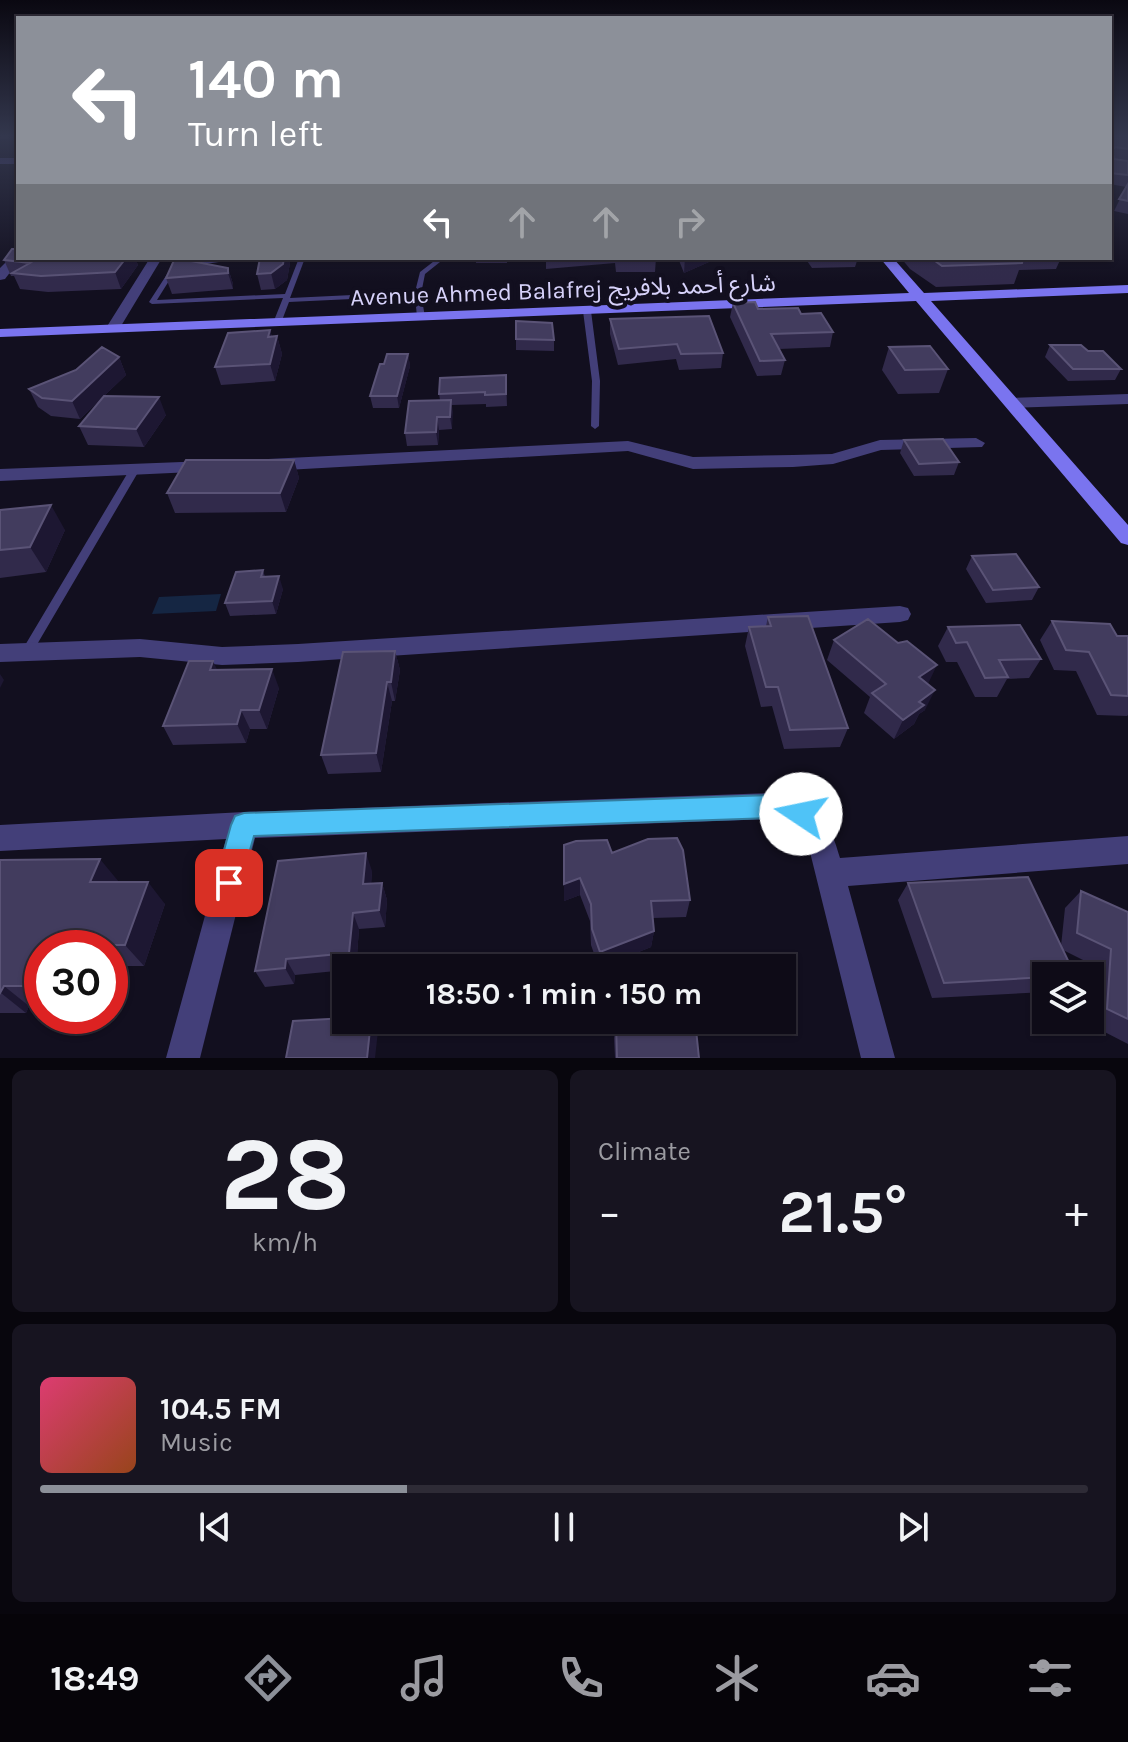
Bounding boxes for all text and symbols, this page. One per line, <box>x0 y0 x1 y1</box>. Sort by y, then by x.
text: 140 m <box>188 46 344 111</box>
icon: left <box>56 48 160 152</box>
text: Turn left <box>188 113 323 155</box>
icon: left <box>416 200 460 244</box>
icon: ahead <box>500 200 544 244</box>
icon: ahead <box>584 200 628 244</box>
icon: right <box>668 200 712 244</box>
street label: Avenue Ahmed Balafrej شارع أحمد بلافريج <box>350 267 776 314</box>
position arrow <box>759 772 843 856</box>
pin <box>195 849 263 917</box>
icon: arrive <box>207 861 251 905</box>
speed limit sign: 30 <box>24 930 128 1034</box>
map controls <box>1032 962 1104 1034</box>
button: layers <box>1032 962 1104 1034</box>
text: 18:50 · 1 min · 150 m <box>426 976 702 1012</box>
text: 28 <box>220 1114 350 1235</box>
text: Climate <box>598 1136 691 1167</box>
text: 21.5° <box>779 1177 907 1247</box>
text: − <box>598 1187 621 1238</box>
text: + <box>1065 1187 1088 1238</box>
text: km/h <box>252 1227 318 1258</box>
text: 104.5 FM <box>160 1391 282 1427</box>
text: Music <box>160 1427 233 1458</box>
icon: previous <box>193 1505 237 1549</box>
icon: pause <box>542 1505 586 1549</box>
icon: next <box>891 1505 935 1549</box>
icon: directions <box>240 1650 296 1706</box>
icon: music <box>396 1650 452 1706</box>
icon: phone <box>553 1650 609 1706</box>
icon: climate <box>709 1650 765 1706</box>
icon: car <box>865 1650 921 1706</box>
icon: filters <box>1022 1650 1078 1706</box>
text: 18:49 <box>50 1657 139 1699</box>

